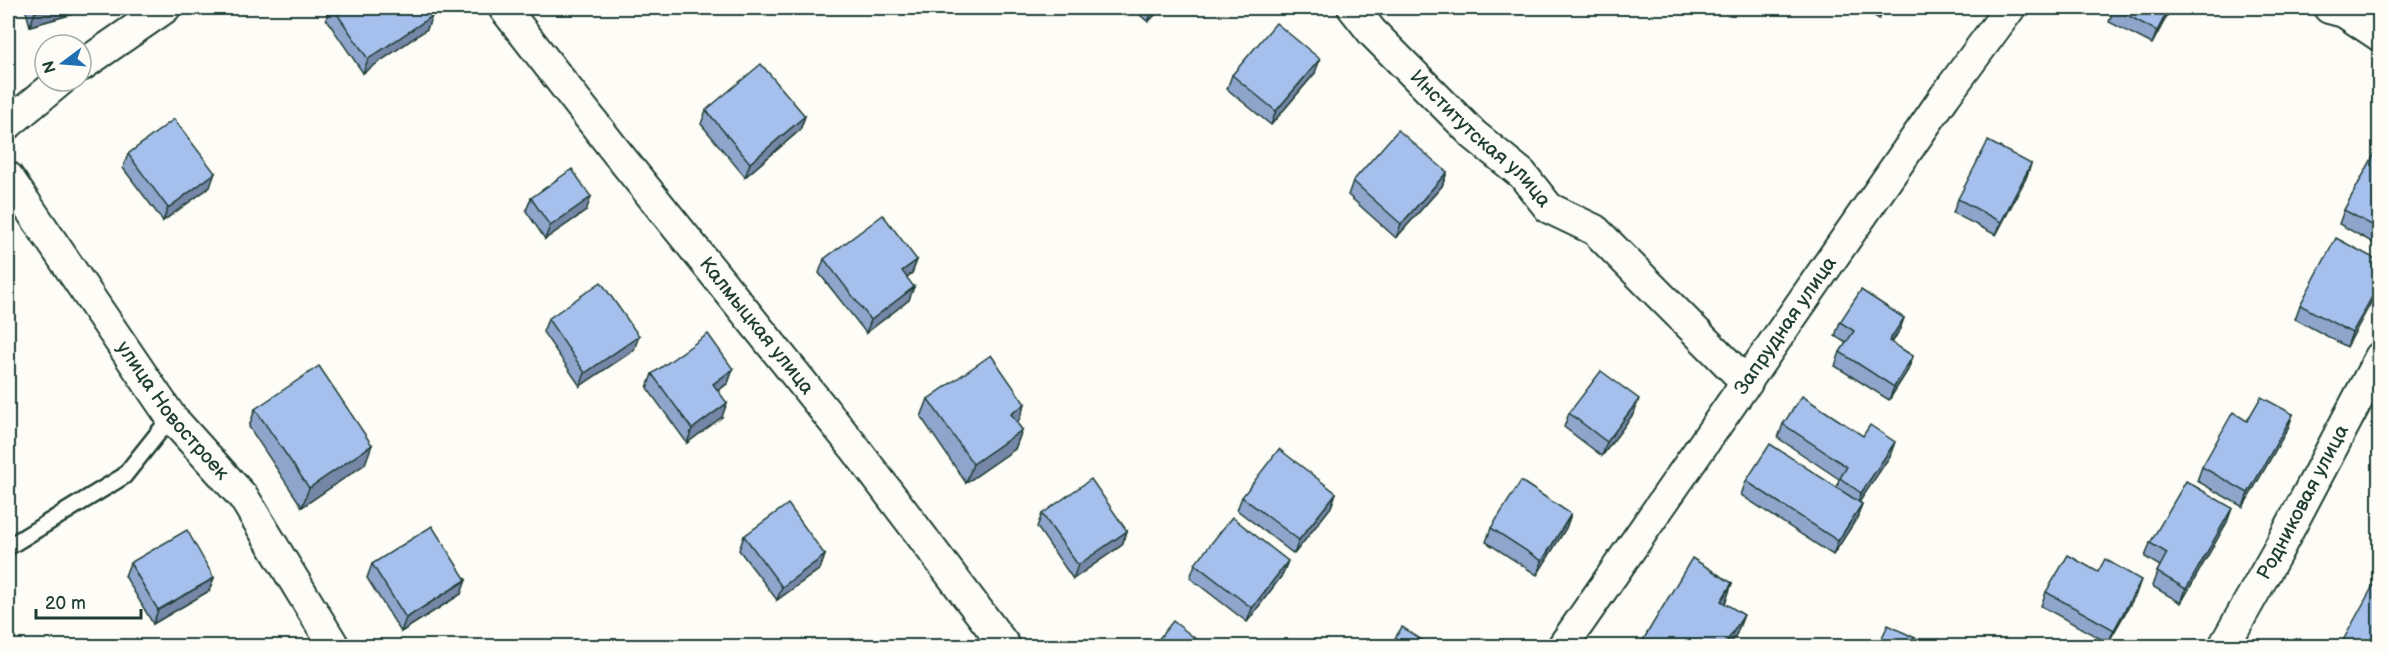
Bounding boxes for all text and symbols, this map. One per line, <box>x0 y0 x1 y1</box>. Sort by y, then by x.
north arrow <box>33 33 93 93</box>
text: N <box>39 58 61 75</box>
street label: Институтская улица <box>1405 65 1556 213</box>
street label: Калмыцкая улица <box>694 252 819 400</box>
street label: Запрудная улица <box>1729 252 1842 399</box>
street label: улица Новостроек <box>111 337 234 485</box>
street label: Родниковая улица <box>2252 421 2354 584</box>
scale bar <box>36 582 141 620</box>
text: 20 m <box>45 593 86 614</box>

